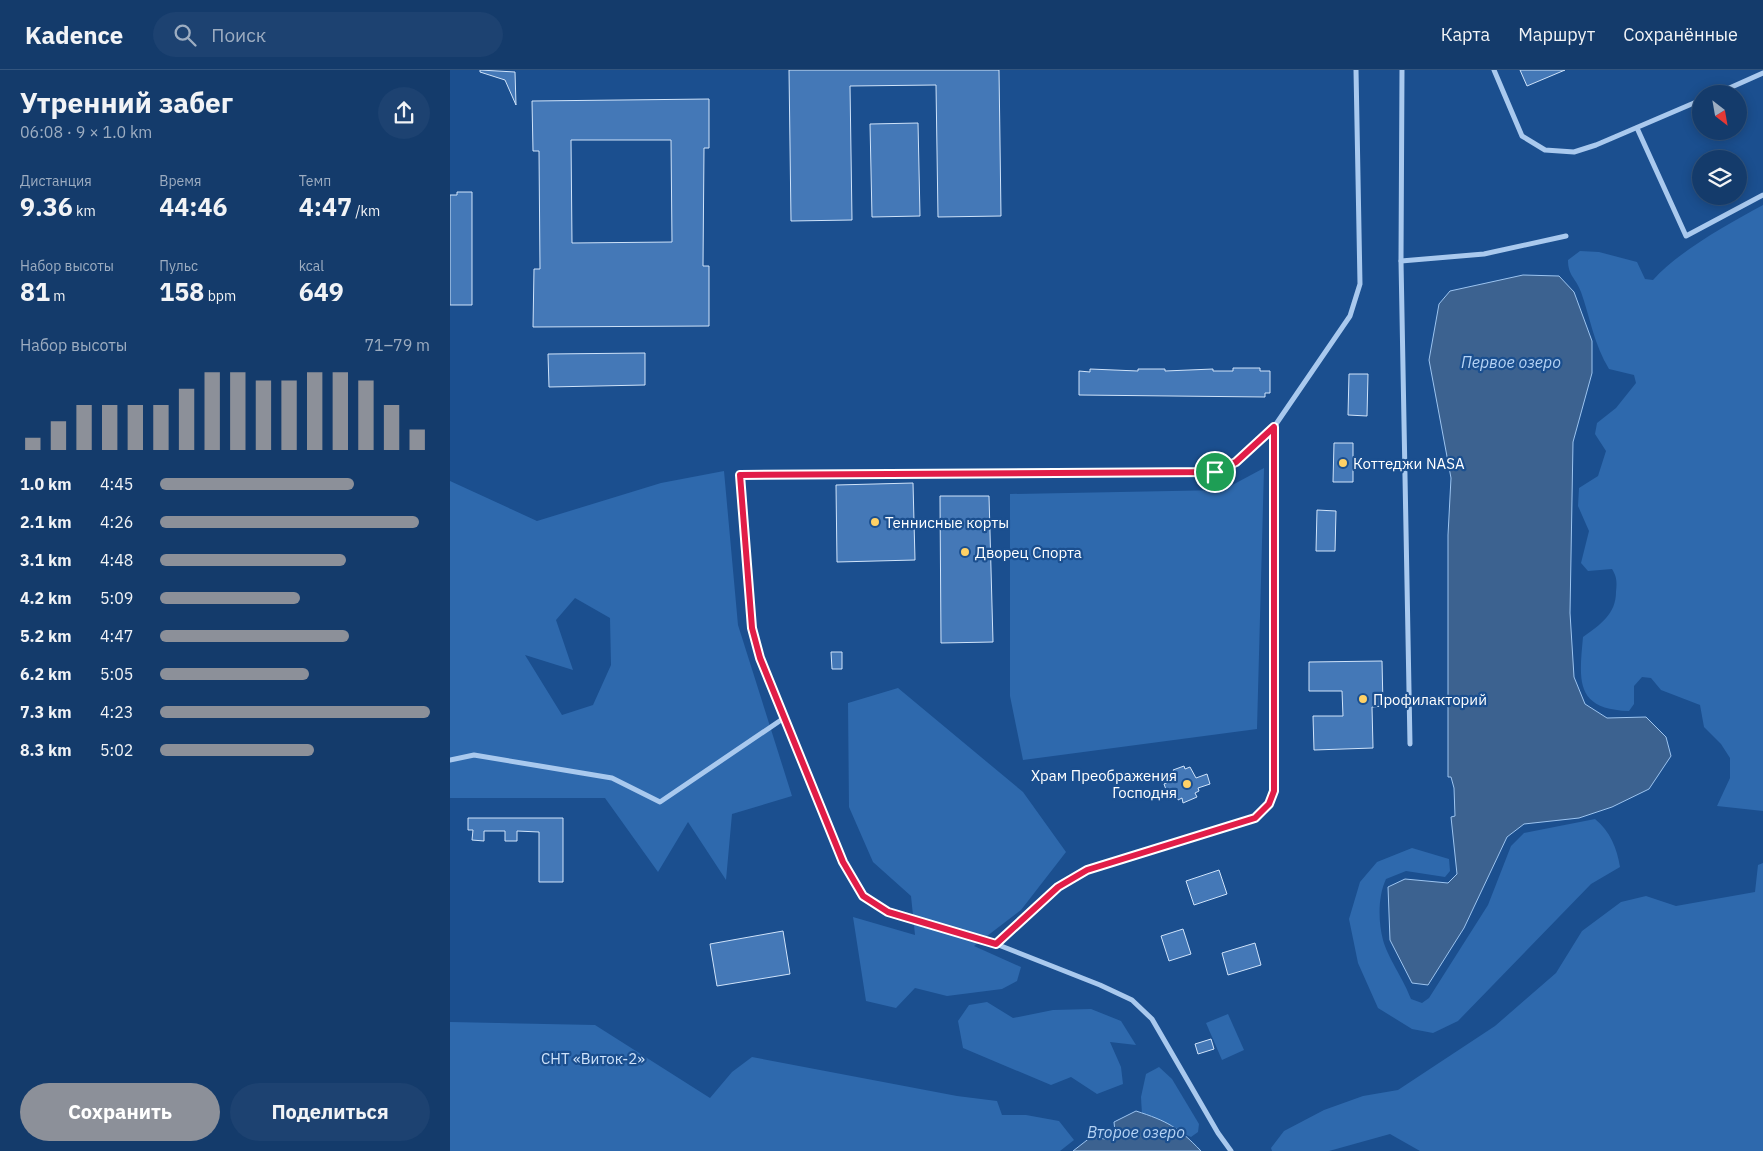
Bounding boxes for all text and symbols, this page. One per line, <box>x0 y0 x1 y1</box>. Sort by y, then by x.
search box <box>153 12 503 57</box>
text: Kadence <box>25 19 123 51</box>
icon: search <box>171 21 199 49</box>
text: Поиск <box>211 23 266 47</box>
text: Карта <box>1441 23 1490 46</box>
text: Маршрут <box>1518 23 1595 46</box>
text: Сохранённые <box>1623 23 1738 46</box>
text: Утренний забег <box>20 84 233 121</box>
north arrow <box>1692 85 1748 140</box>
map controls <box>1692 85 1747 205</box>
button: share <box>378 87 430 139</box>
text: 06:08 · 9 × 1.0 km <box>20 122 152 142</box>
button: layers <box>1692 150 1747 205</box>
text: Дистанция <box>20 172 92 190</box>
text: Время <box>159 172 202 190</box>
text: Темп <box>299 172 331 190</box>
text: 9.36 <box>20 190 73 223</box>
text: 44:46 <box>159 190 228 223</box>
text: 4:47 <box>299 190 352 223</box>
text: km <box>73 202 96 220</box>
text: /km <box>352 202 380 220</box>
text: Набор высоты <box>20 257 114 275</box>
text: Пульс <box>159 257 198 275</box>
text: kcal <box>299 257 324 275</box>
text: 81 <box>20 275 50 308</box>
text: 158 <box>159 275 204 308</box>
text: 649 <box>299 275 344 308</box>
text: m <box>50 287 66 305</box>
text: bpm <box>204 287 236 305</box>
text: Набор высоты <box>20 335 127 355</box>
text: 71–79 m <box>364 335 430 355</box>
water label: Первое озеро <box>1461 352 1561 372</box>
pin <box>1194 451 1236 493</box>
place label: Коттеджи NASA <box>1353 454 1465 473</box>
marker: Коттеджи NASA <box>1337 457 1349 469</box>
icon: arrive <box>1201 458 1229 486</box>
text: 1.0 km <box>20 474 71 494</box>
text: 4:45 <box>100 474 133 494</box>
text: 2.1 km <box>20 512 71 532</box>
text: 4:26 <box>100 512 133 532</box>
place label: Теннисные корты <box>885 513 1009 532</box>
marker: Теннисные корты <box>869 516 881 528</box>
place label: Дворец Спорта <box>975 543 1082 562</box>
marker: Дворец Спорта <box>959 546 971 558</box>
text: 3.1 km <box>20 550 71 570</box>
text: 4:48 <box>100 550 133 570</box>
text: 4.2 km <box>20 588 71 608</box>
text: 5:09 <box>100 588 133 608</box>
text: 5.2 km <box>20 626 71 646</box>
text: 4:47 <box>100 626 133 646</box>
text: 6.2 km <box>20 664 71 684</box>
text: 5:05 <box>100 664 133 684</box>
place label: Профилакторий <box>1373 690 1487 709</box>
marker: Профилакторий <box>1357 693 1369 705</box>
text: 7.3 km <box>20 702 71 722</box>
text: 4:23 <box>100 702 133 722</box>
text: 8.3 km <box>20 740 71 760</box>
text: 5:02 <box>100 740 133 760</box>
place label: Храм Преображения Господня <box>1031 766 1177 802</box>
marker: Храм Преображения Господня <box>1181 778 1193 790</box>
park label: СНТ «Виток-2» <box>541 1049 645 1068</box>
button: Сохранить <box>20 1083 220 1141</box>
button: Поделиться <box>230 1083 430 1141</box>
water label: Второе озеро <box>1087 1122 1185 1142</box>

